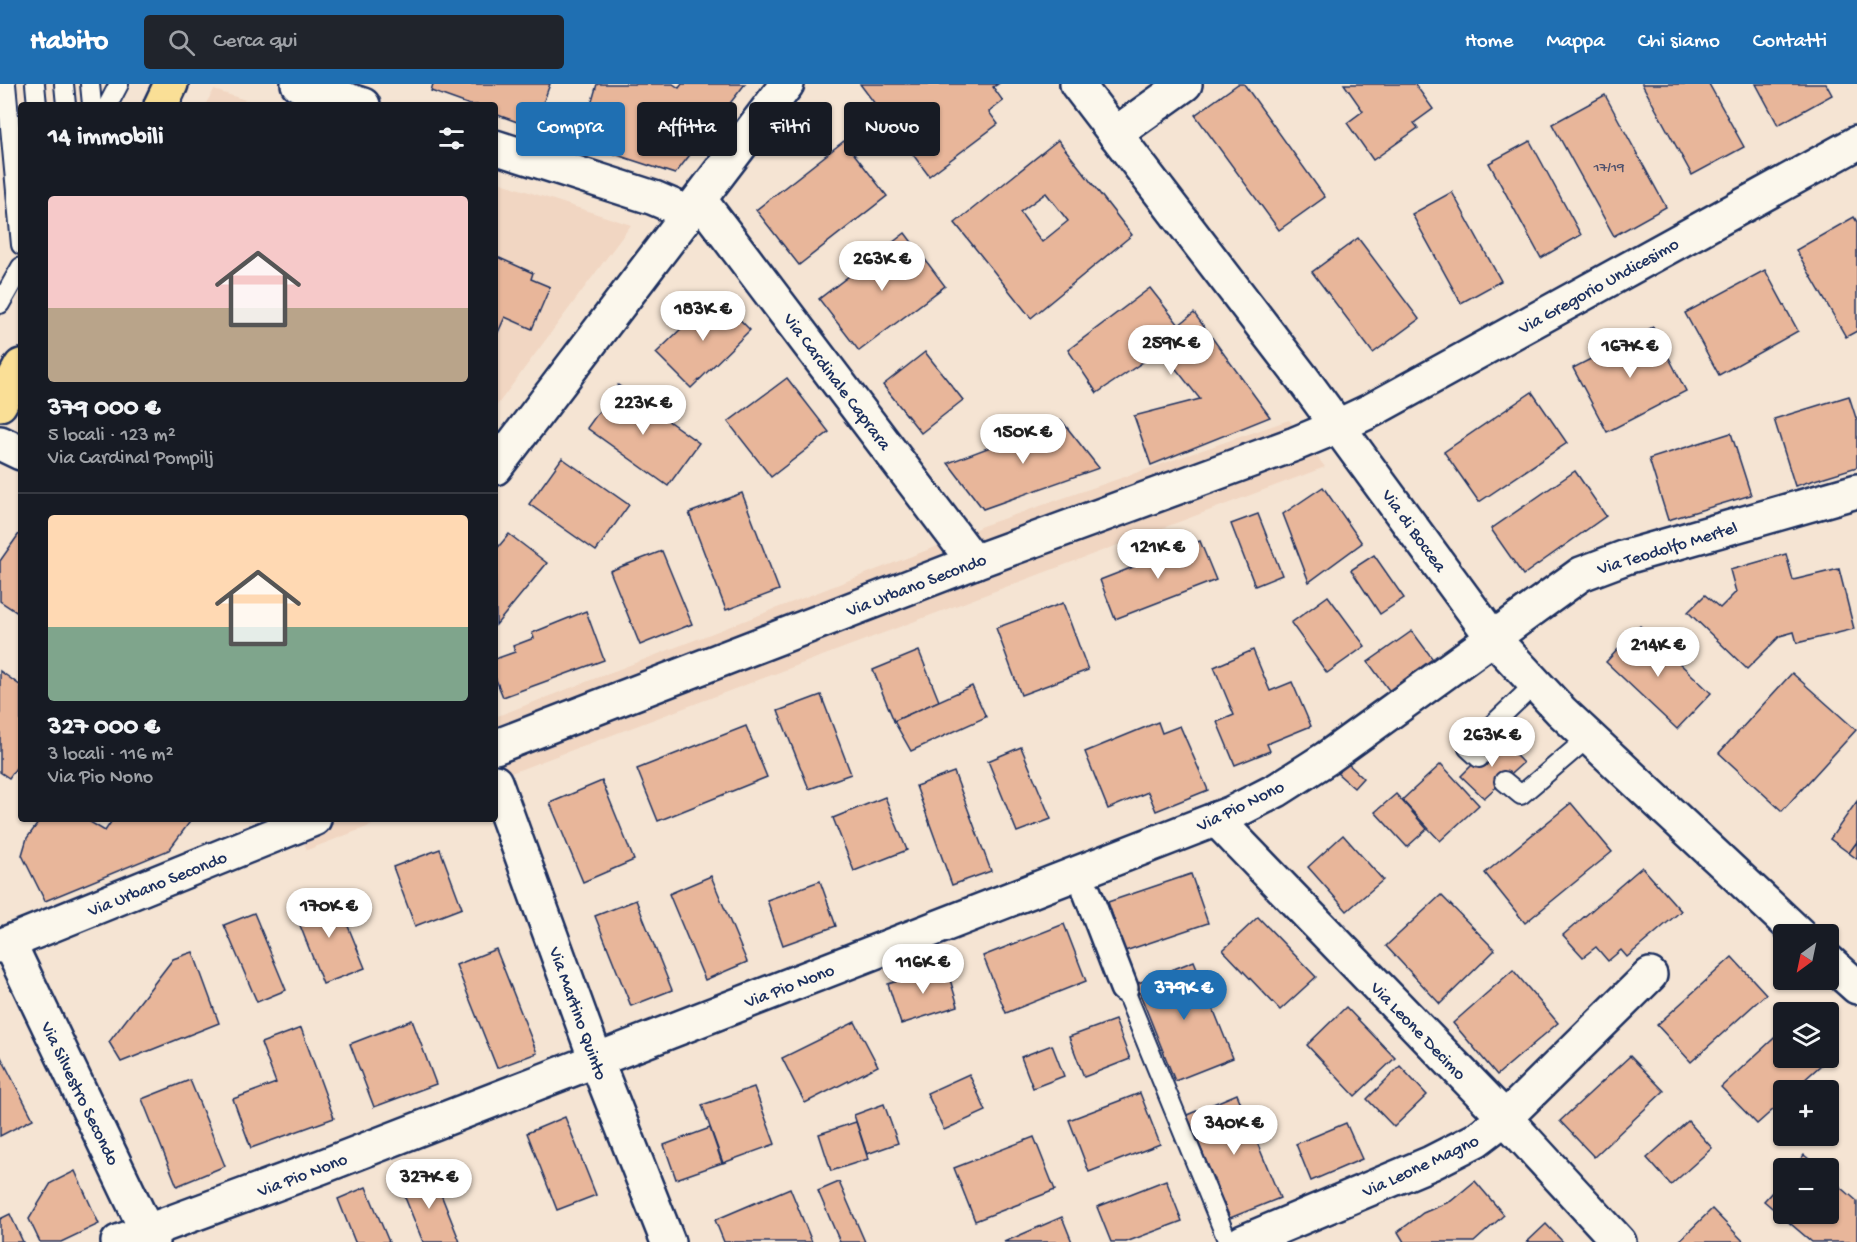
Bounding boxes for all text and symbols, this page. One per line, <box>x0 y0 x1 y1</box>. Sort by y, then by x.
search box <box>144 15 564 69</box>
text: Habito <box>30 26 108 59</box>
icon: search <box>165 26 198 59</box>
text: Cerca qui <box>213 29 298 55</box>
text: Home <box>1465 30 1513 55</box>
text: Mappa <box>1546 30 1605 55</box>
text: Chi siamo <box>1638 30 1720 55</box>
text: Contatti <box>1753 30 1827 55</box>
chip: Compra <box>516 102 625 156</box>
chip: Affitta <box>637 102 737 156</box>
chip: Filtri <box>749 102 832 156</box>
chip: Nuovo <box>844 102 940 156</box>
icon: filters <box>435 122 468 155</box>
text: 14 immobili <box>48 123 164 154</box>
house number: 17/19 <box>1592 159 1625 177</box>
street label: Via Gregorio Undicesimo <box>1514 234 1683 341</box>
icon: home <box>204 235 312 343</box>
pin: 263K € <box>833 241 931 292</box>
text: 263K € <box>853 249 911 272</box>
pin: 183K € <box>654 291 752 342</box>
text: 183K € <box>674 299 732 322</box>
street label: Via Cardinale Caprara <box>777 309 895 456</box>
pin: 259K € <box>1122 325 1220 376</box>
pin: 167K € <box>1581 328 1679 379</box>
text: 259K € <box>1142 333 1200 356</box>
text: 167K € <box>1602 336 1658 359</box>
pin: 223K € <box>594 385 692 436</box>
text: 223K € <box>614 393 672 416</box>
text: 379 000 € <box>48 394 160 425</box>
pin: 150K € <box>974 414 1072 465</box>
text: 150K € <box>994 422 1052 445</box>
text: 5 locali · 123 m² <box>48 425 176 448</box>
text: Via Cardinal Pompilj <box>48 448 214 471</box>
street label: Via di Boccea <box>1375 485 1451 578</box>
street label: Via Teodolfo Mertel <box>1594 518 1740 581</box>
pin: 121K € <box>1109 529 1207 580</box>
text: 121K € <box>1131 537 1185 560</box>
street label: Via Urbano Secondo <box>843 550 990 623</box>
icon: home <box>204 554 312 662</box>
pin: 214K € <box>1609 627 1707 678</box>
text: 214K € <box>1631 635 1686 658</box>
text: 327 000 € <box>48 713 160 744</box>
pin: 263K € <box>1443 717 1541 768</box>
text: 263K € <box>1463 725 1521 748</box>
text: 3 locali · 116 m² <box>48 744 173 767</box>
text: Via Pio Nono <box>48 767 153 790</box>
street label: Via Pio Nono <box>1193 777 1288 838</box>
street label: Via Urbano Secondo <box>84 848 231 923</box>
pin: 170K € <box>280 888 378 939</box>
text: 170K € <box>300 896 358 919</box>
north arrow <box>1773 924 1839 990</box>
map controls <box>1773 924 1839 1224</box>
street label: Via Martino Quinto <box>542 943 610 1083</box>
pin: 116K € <box>874 944 972 995</box>
text: 116K € <box>896 952 950 975</box>
street label: Via Pio Nono <box>741 961 838 1014</box>
pin: 379K € <box>1135 970 1233 1021</box>
street label: Via Leone Decimo <box>1364 977 1469 1085</box>
text: 379K € <box>1155 978 1213 1001</box>
button: layers <box>1773 1002 1839 1068</box>
street label: Via Silvestro Secondo <box>34 1018 123 1169</box>
button: + <box>1773 1080 1839 1146</box>
pin: 340K € <box>1185 1105 1283 1156</box>
text: 340K € <box>1205 1113 1263 1136</box>
street label: Via Leone Magno <box>1359 1131 1483 1204</box>
street label: Via Pio Nono <box>254 1150 351 1203</box>
button: − <box>1773 1158 1839 1224</box>
pin: 327K € <box>380 1159 478 1210</box>
text: 327K € <box>400 1167 458 1190</box>

